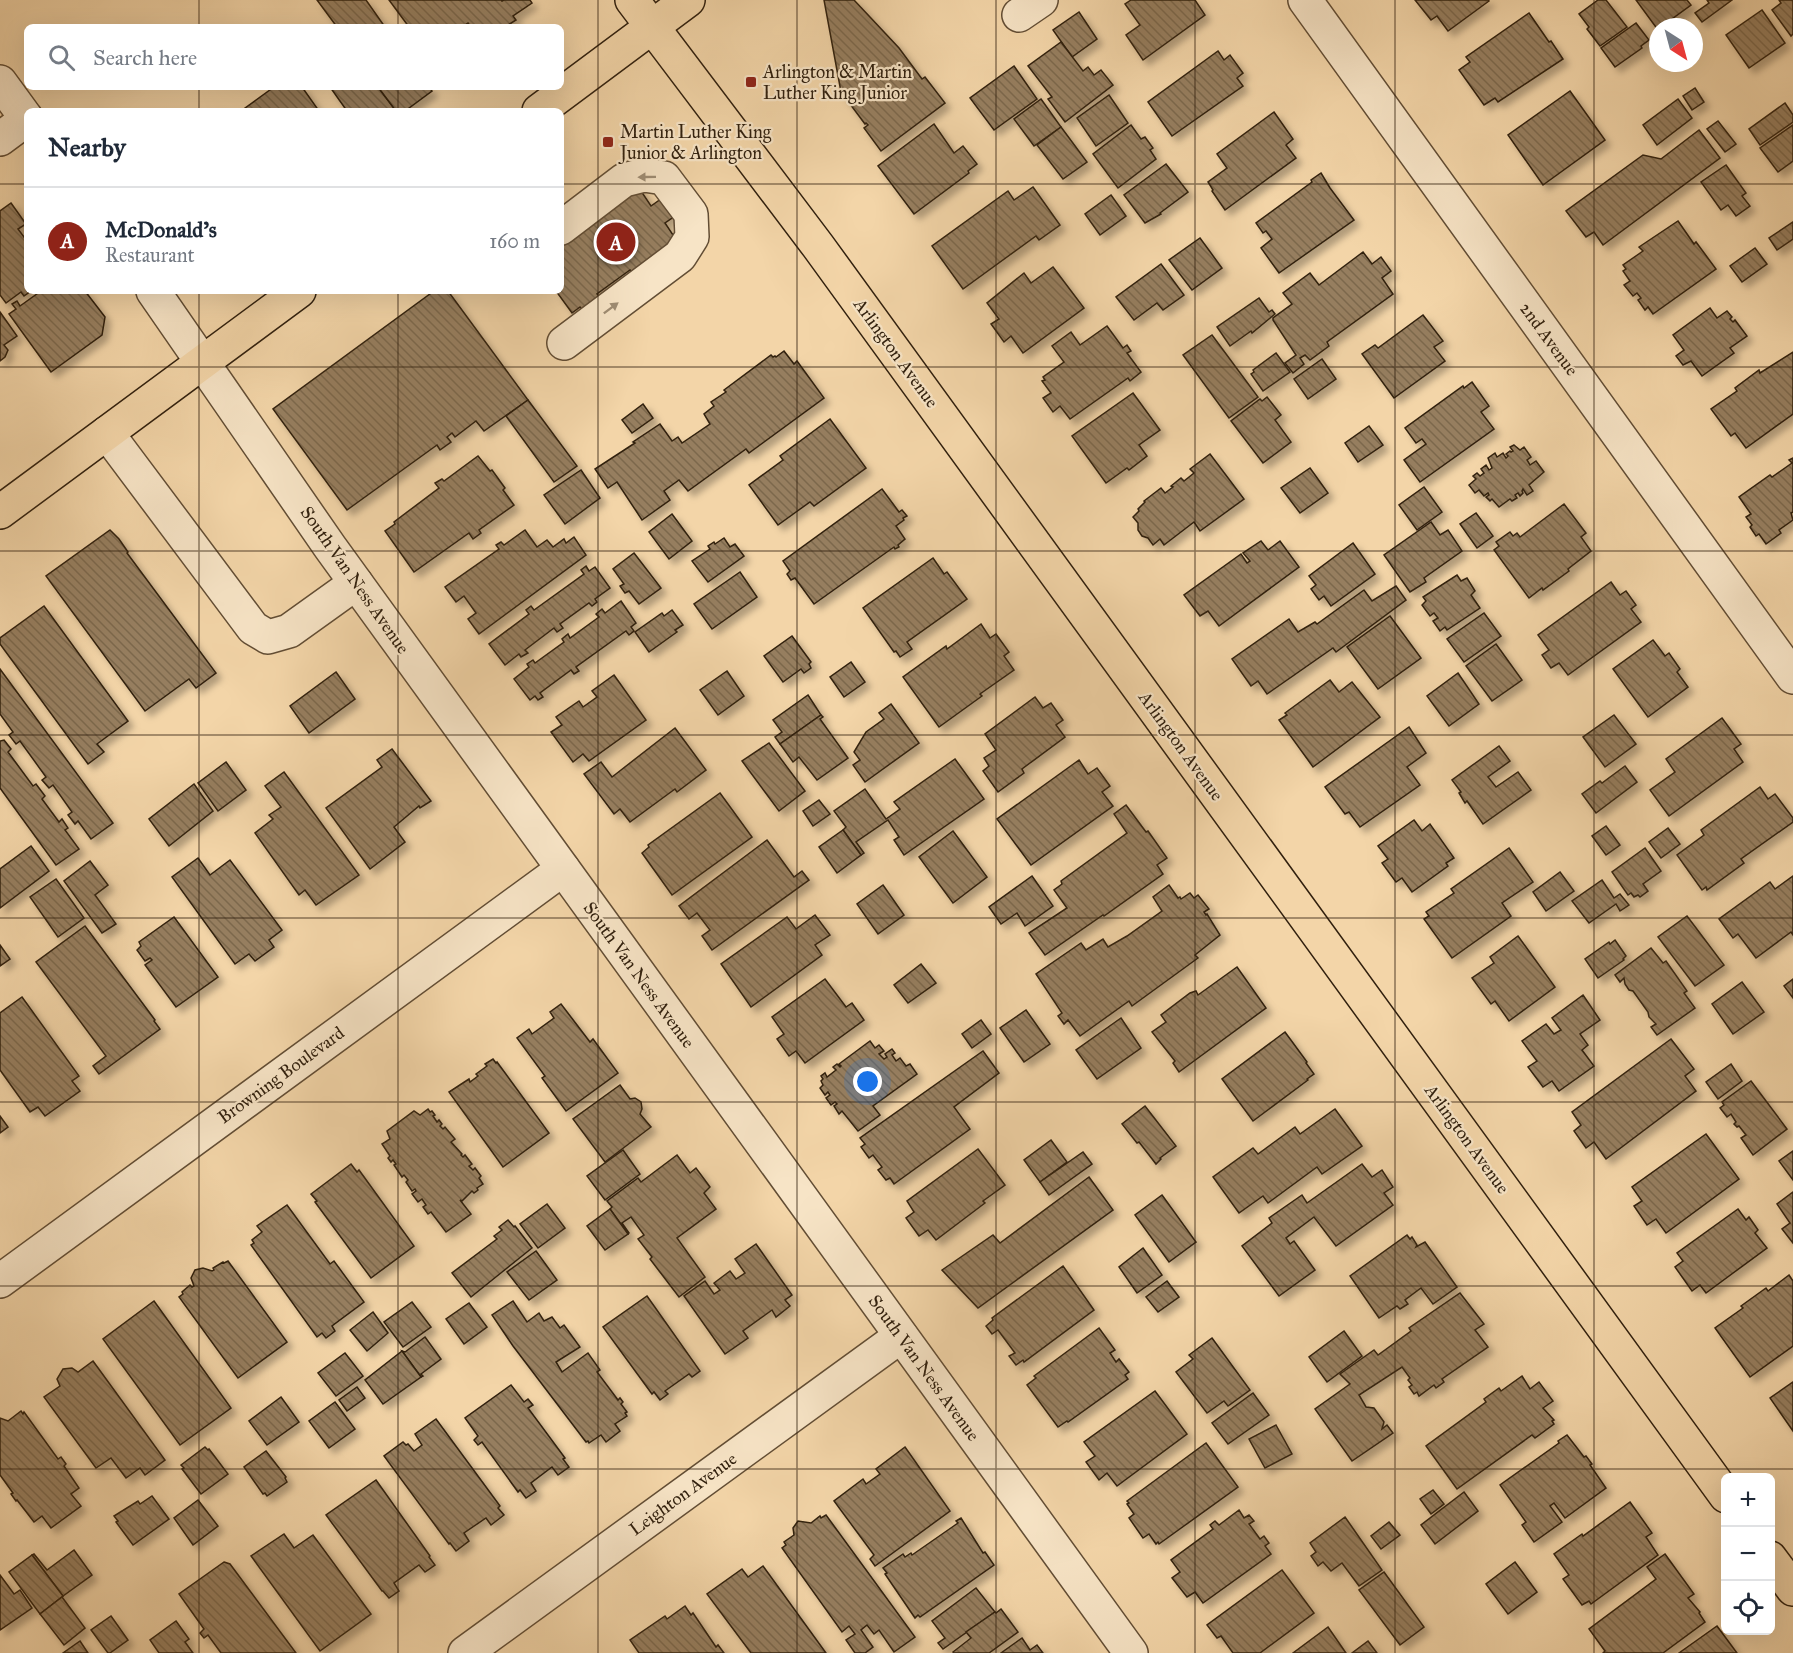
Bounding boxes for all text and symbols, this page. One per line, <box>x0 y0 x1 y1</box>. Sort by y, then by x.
north arrow <box>1649 18 1703 72</box>
search box <box>24 24 564 90</box>
icon: search <box>45 41 78 74</box>
text: Search here <box>93 44 197 71</box>
place label: Arlington & Martin Luther King Junior <box>762 61 912 105</box>
marker: Arlington & Martin Luther King Junior <box>744 75 758 89</box>
place label: Martin Luther King Junior & Arlington <box>618 121 772 165</box>
text: Nearby <box>48 131 126 163</box>
marker: Martin Luther King Junior & Arlington <box>601 135 615 149</box>
one-way arrow <box>637 172 656 182</box>
text: McDonald's <box>105 216 217 243</box>
pin: A <box>596 220 636 264</box>
text: A <box>61 229 74 253</box>
text: 160 m <box>489 229 540 253</box>
text: Restaurant <box>105 243 195 267</box>
street label: Arlington Avenue <box>848 293 943 413</box>
street label: 2nd Avenue <box>1515 298 1583 380</box>
one-way arrow <box>603 302 618 314</box>
street label: South Van Ness Avenue <box>296 502 414 658</box>
street label: Arlington Avenue <box>1133 686 1228 806</box>
street label: South Van Ness Avenue <box>579 898 699 1052</box>
street label: Browning Boulevard <box>213 1022 349 1129</box>
your location <box>853 1067 882 1096</box>
street label: Arlington Avenue <box>1419 1079 1514 1199</box>
street label: South Van Ness Avenue <box>864 1291 984 1445</box>
street label: Leighton Avenue <box>625 1448 742 1541</box>
map controls <box>1721 1473 1775 1635</box>
button: + <box>1721 1473 1775 1527</box>
button: − <box>1721 1527 1775 1581</box>
button: locate <box>1721 1581 1775 1635</box>

